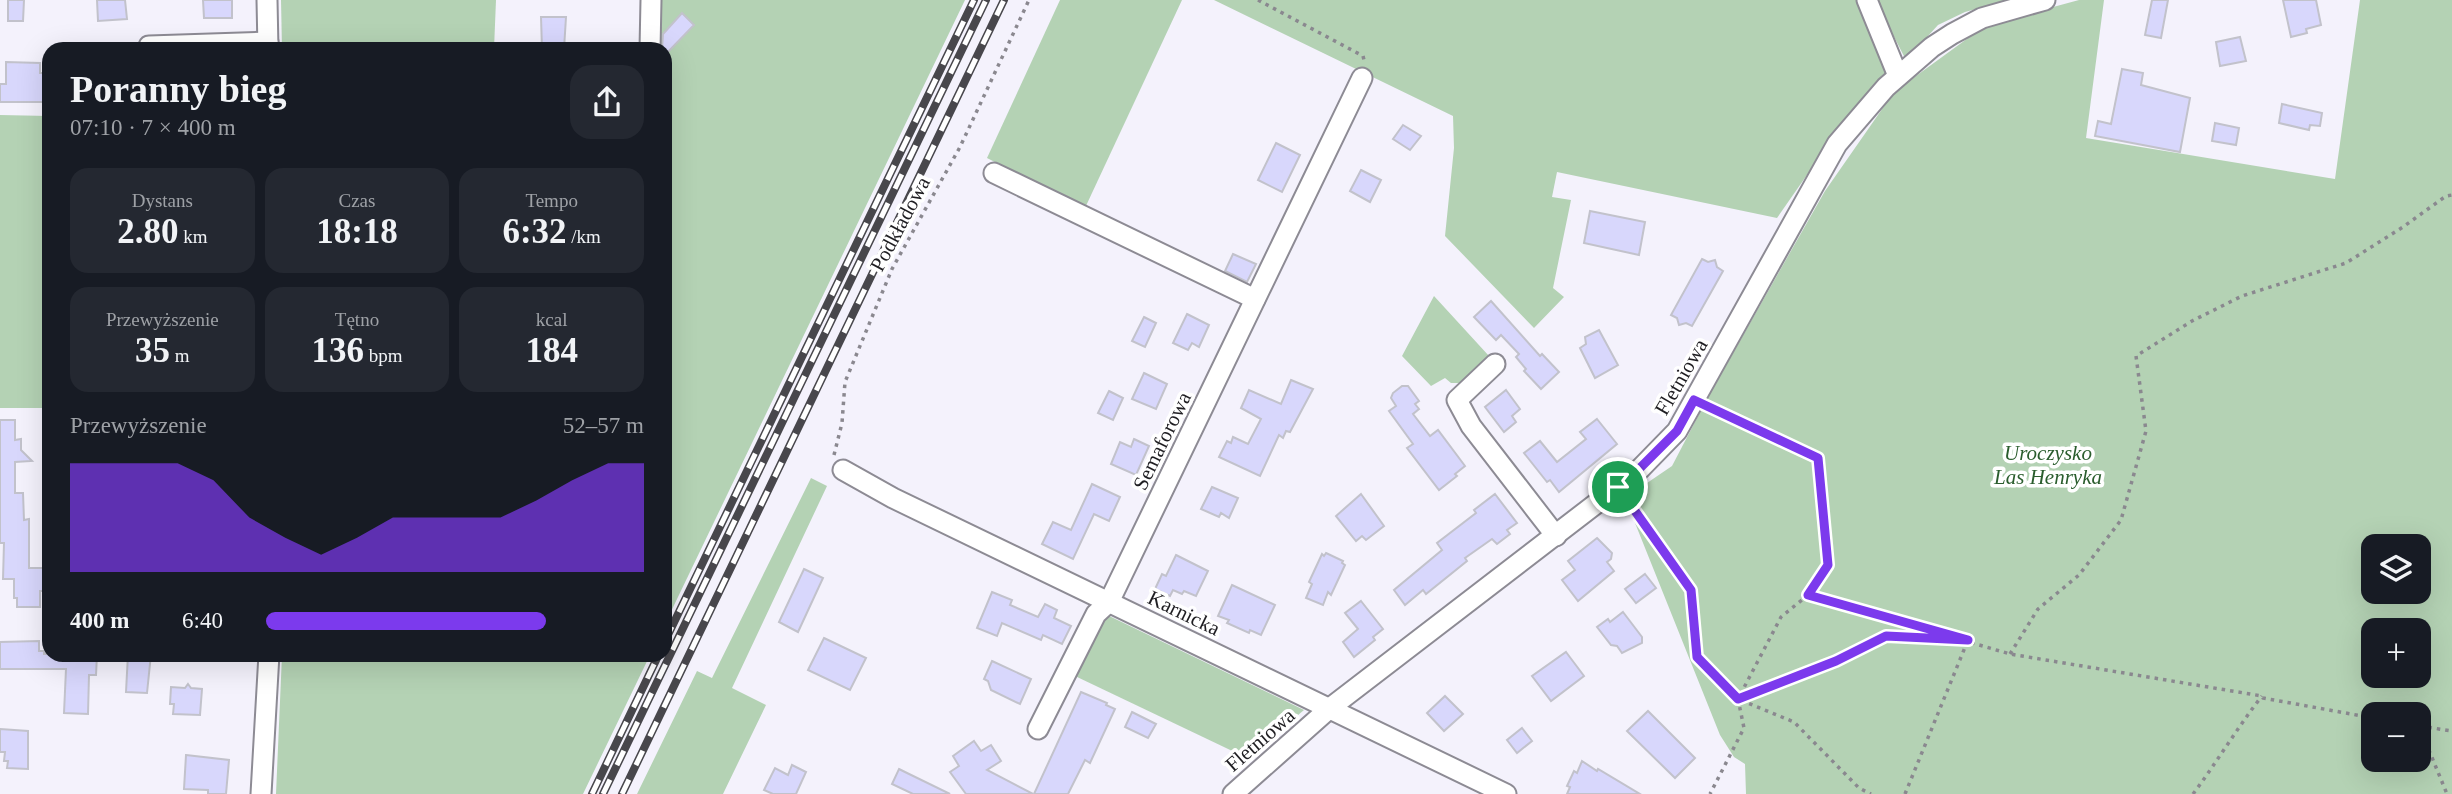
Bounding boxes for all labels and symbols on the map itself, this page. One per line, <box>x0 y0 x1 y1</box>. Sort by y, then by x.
street label: Podkładowa <box>865 172 935 275</box>
street label: Fletniowa <box>1650 334 1713 419</box>
street label: Semaforowa <box>1128 387 1196 494</box>
park label: Uroczysko Las Henryka <box>1993 441 2102 489</box>
pin <box>1588 457 1648 517</box>
street label: Karnicka <box>1144 585 1224 641</box>
street label: Fletniowa <box>1220 703 1300 777</box>

